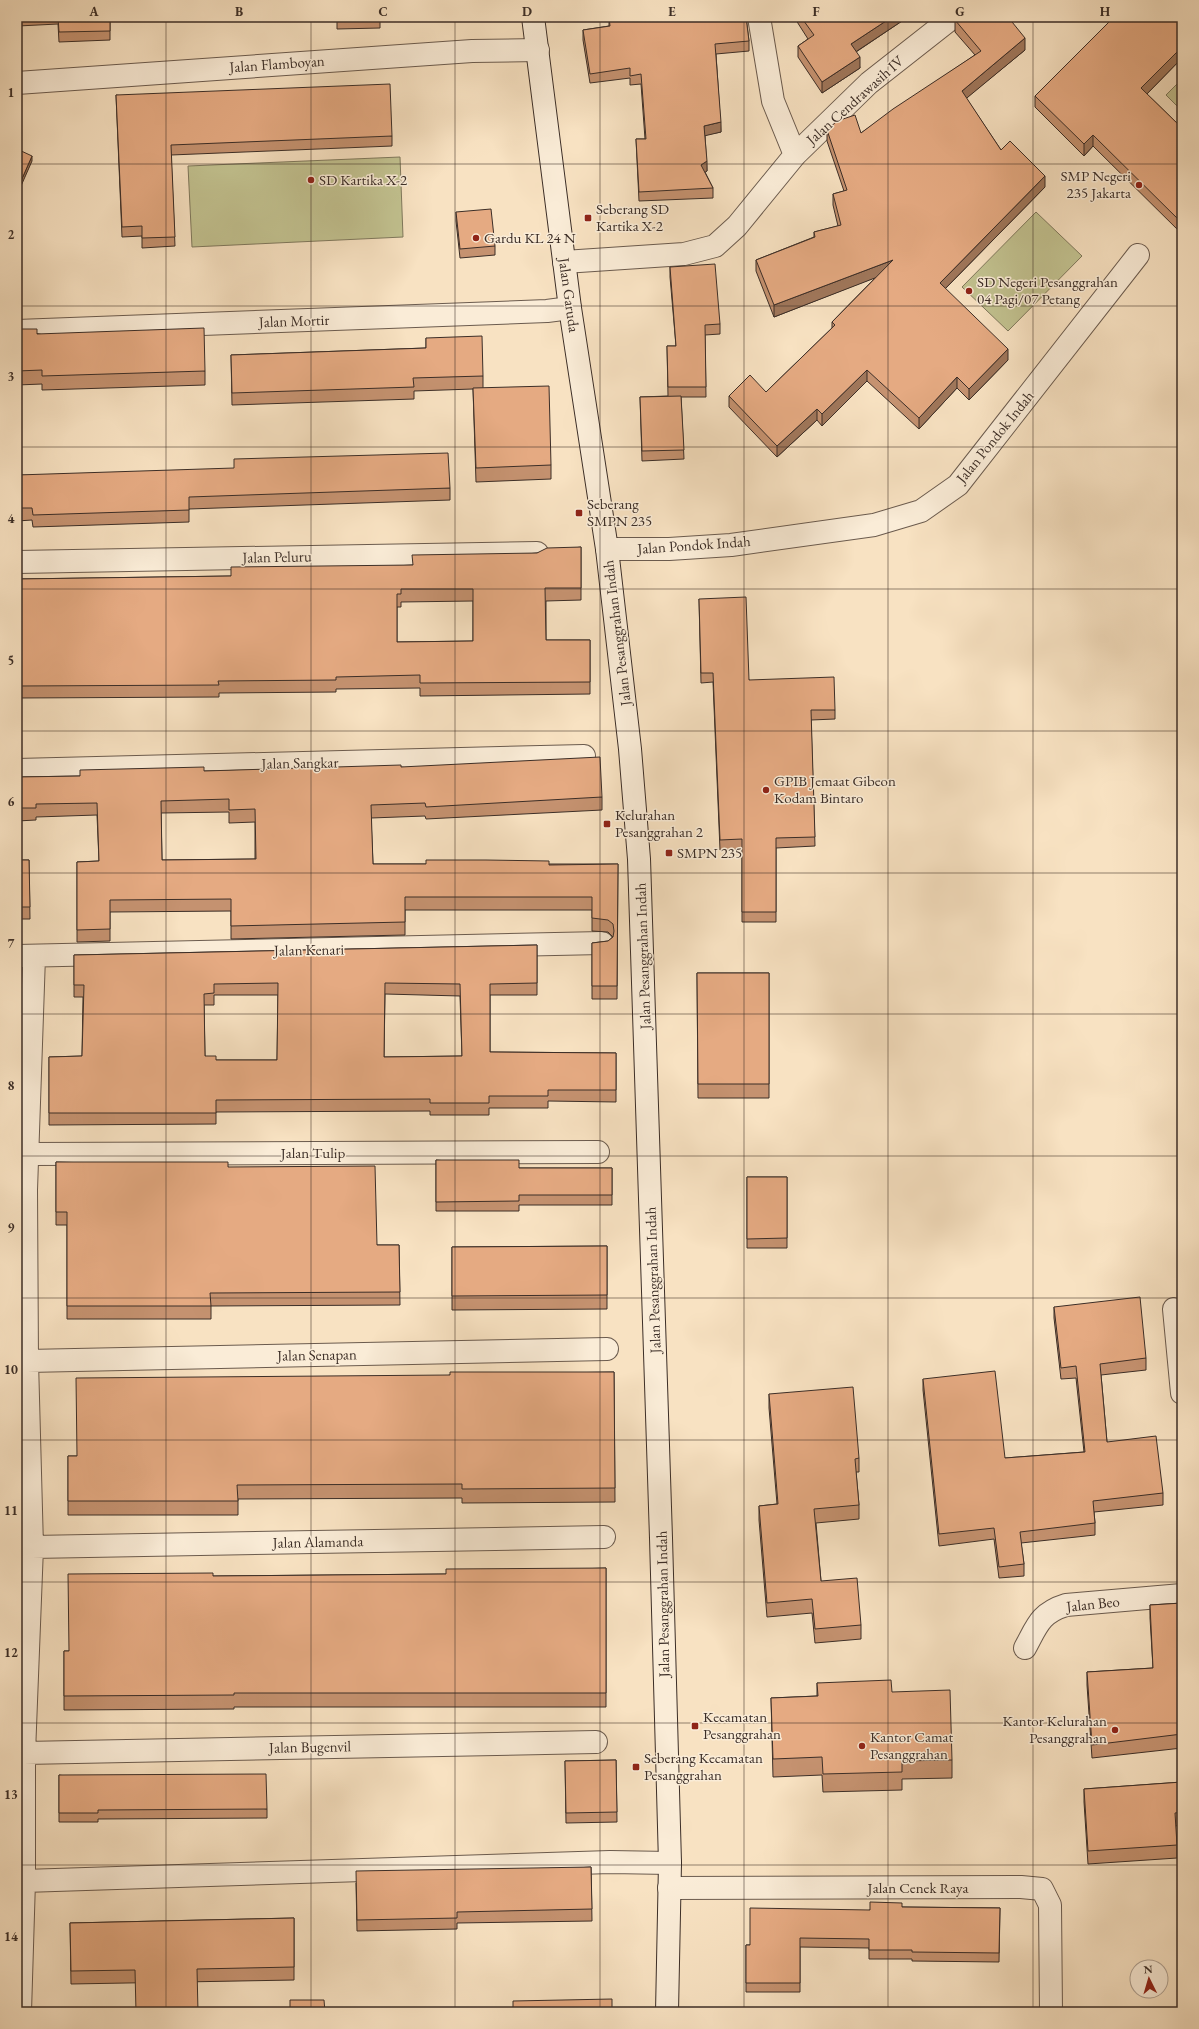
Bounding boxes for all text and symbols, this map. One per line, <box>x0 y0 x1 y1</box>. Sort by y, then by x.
text: A <box>88 3 99 20</box>
text: B <box>235 3 243 20</box>
text: C <box>378 3 388 20</box>
text: D <box>522 3 532 20</box>
text: E <box>668 3 676 20</box>
text: F <box>812 3 820 20</box>
text: G <box>955 3 965 20</box>
text: H <box>1100 3 1111 20</box>
street label: Jalan Cendrawasih IV <box>800 50 908 150</box>
street label: Jalan Flamboyan <box>227 51 325 76</box>
text: 1 <box>8 84 15 101</box>
place label: SMP Negeri 235 Jakarta <box>1060 166 1131 202</box>
place label: SD Kartika X-2 <box>319 170 408 189</box>
marker: SD Kartika X-2 <box>306 175 316 185</box>
marker: SMP Negeri 235 Jakarta <box>1134 180 1144 190</box>
place label: Seberang SD Kartika X-2 <box>596 199 669 235</box>
marker: Seberang SD Kartika X-2 <box>583 213 593 223</box>
text: 2 <box>8 226 15 243</box>
place label: Gardu KL 24 N <box>484 228 576 247</box>
marker: Gardu KL 24 N <box>471 233 481 243</box>
street label: Jalan Garuda <box>555 254 584 333</box>
place label: SD Negeri Pesanggrahan 04 Pagi/07 Petang <box>977 272 1118 308</box>
marker: SD Negeri Pesanggrahan 04 Pagi/07 Petang <box>964 286 974 296</box>
street label: Jalan Mortir <box>256 310 330 331</box>
text: 3 <box>8 368 15 385</box>
street label: Jalan Pondok Indah <box>950 386 1038 488</box>
place label: Seberang SMPN 235 <box>587 494 652 530</box>
marker: Seberang SMPN 235 <box>574 508 584 518</box>
text: 4 <box>8 510 15 527</box>
street label: Jalan Pondok Indah <box>635 531 752 558</box>
street label: Jalan Peluru <box>240 546 312 567</box>
street label: Jalan Pesanggrahan Indah <box>598 559 635 709</box>
text: 5 <box>8 652 14 669</box>
street label: Jalan Sangkar <box>259 752 339 773</box>
place label: GPIB Jemaat Gibeon Kodam Bintaro <box>774 771 896 807</box>
marker: GPIB Jemaat Gibeon Kodam Bintaro <box>761 785 771 795</box>
text: 6 <box>8 793 15 810</box>
place label: Kelurahan Pesanggrahan 2 <box>615 805 704 841</box>
marker: Kelurahan Pesanggrahan 2 <box>602 819 612 829</box>
place label: SMPN 235 <box>677 843 742 862</box>
marker: SMPN 235 <box>664 848 674 858</box>
street label: Jalan Pesanggrahan Indah <box>630 882 655 1032</box>
text: 7 <box>8 935 15 952</box>
street label: Jalan Kenari <box>272 939 345 960</box>
text: 8 <box>8 1077 15 1094</box>
street label: Jalan Tulip <box>279 1143 346 1162</box>
street label: Jalan Pesanggrahan Indah <box>640 1206 665 1356</box>
text: 9 <box>8 1219 15 1236</box>
street label: Jalan Senapan <box>275 1344 357 1365</box>
text: 10 <box>4 1361 18 1378</box>
text: 11 <box>4 1502 18 1519</box>
street label: Jalan Pesanggrahan Indah <box>652 1530 673 1680</box>
street label: Jalan Alamanda <box>270 1531 364 1552</box>
street label: Jalan Beo <box>1063 1591 1121 1616</box>
text: 12 <box>4 1644 18 1661</box>
place label: Kecamatan Pesanggrahan <box>703 1707 781 1743</box>
place label: Kantor Kelurahan Pesanggrahan <box>1003 1711 1107 1747</box>
marker: Kecamatan Pesanggrahan <box>690 1721 700 1731</box>
marker: Kantor Kelurahan Pesanggrahan <box>1110 1725 1120 1735</box>
place label: Kantor Camat Pesanggrahan <box>870 1727 954 1763</box>
street label: Jalan Bugenvil <box>267 1736 352 1757</box>
marker: Kantor Camat Pesanggrahan <box>857 1741 867 1751</box>
place label: Seberang Kecamatan Pesanggrahan <box>644 1748 763 1784</box>
marker: Seberang Kecamatan Pesanggrahan <box>631 1762 641 1772</box>
text: 13 <box>4 1786 18 1803</box>
street label: Jalan Cenek Raya <box>866 1878 968 1897</box>
text: 14 <box>4 1928 18 1945</box>
north arrow <box>1129 1959 1169 1999</box>
text: N <box>1143 1962 1153 1976</box>

